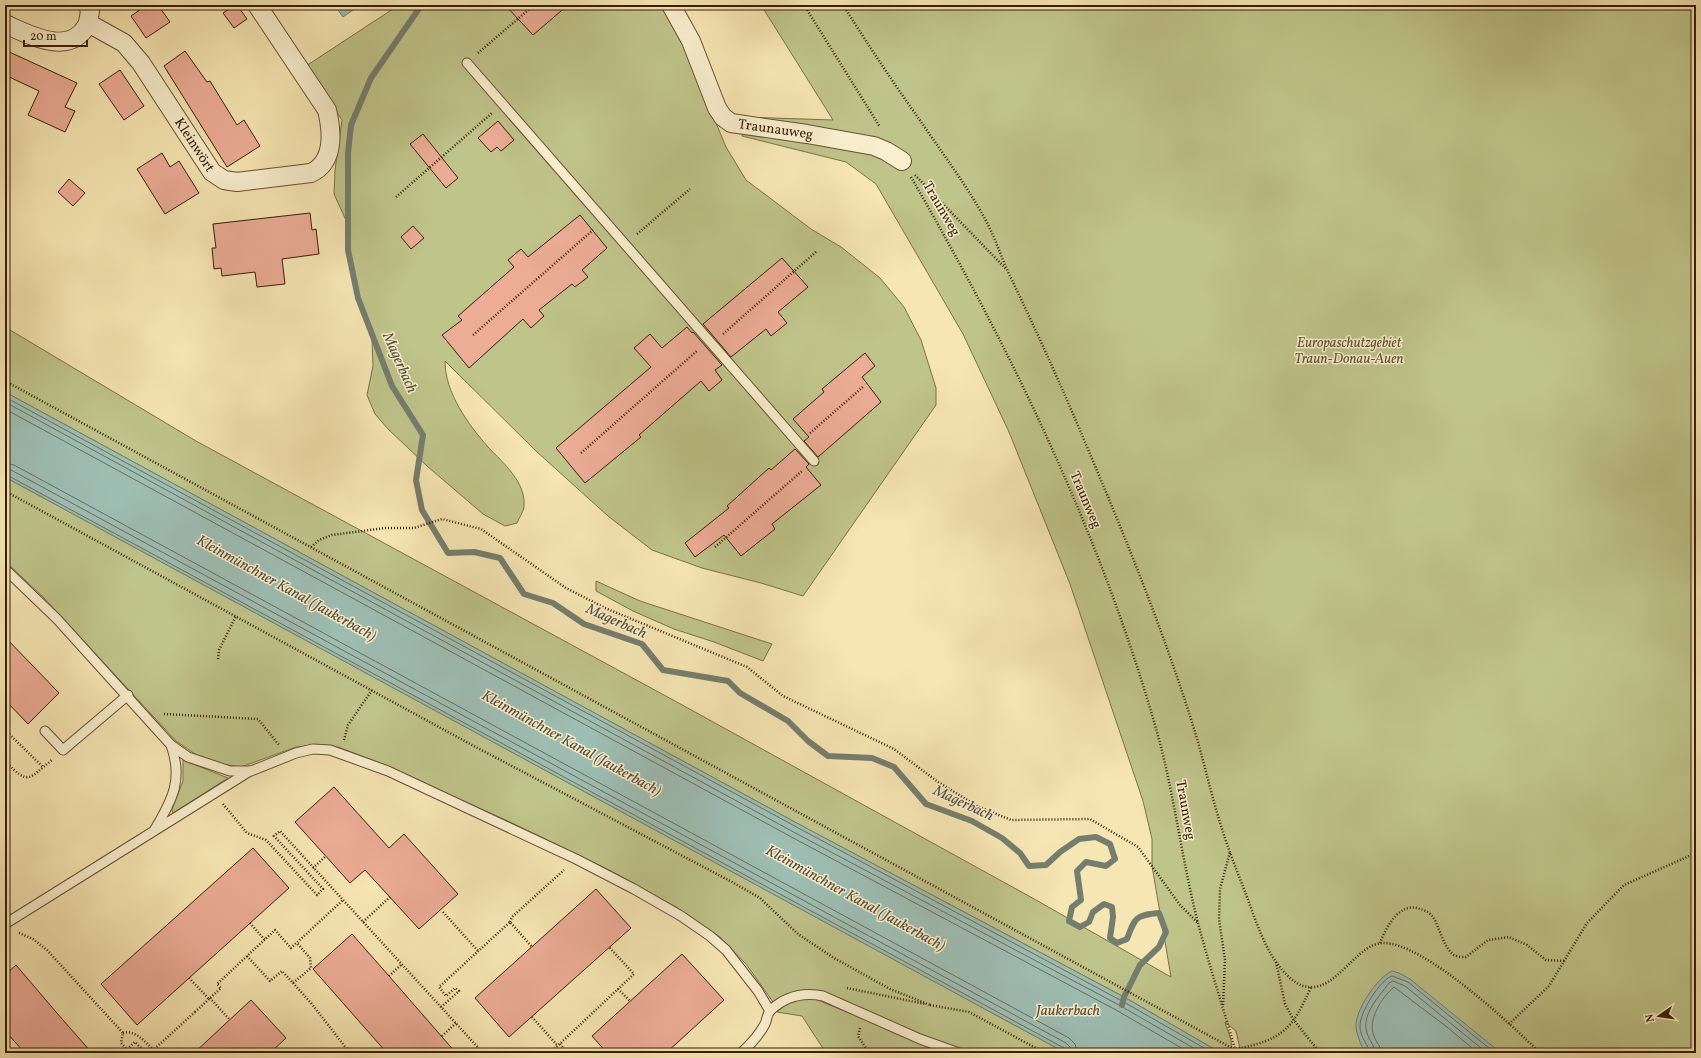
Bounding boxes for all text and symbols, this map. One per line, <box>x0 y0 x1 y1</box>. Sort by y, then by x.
scale bar <box>24 22 87 48</box>
text: 20 m <box>30 29 57 45</box>
street label: Kleinwört <box>170 114 219 176</box>
street label: Traunauweg <box>737 115 815 144</box>
street label: Traunweg <box>918 178 964 240</box>
water label: Magerbach <box>376 328 422 397</box>
park label: Europaschutzgebiet Traun-Donau-Auen <box>1294 334 1404 369</box>
street label: Traunweg <box>1064 468 1106 532</box>
water label: Kleinmünchner Kanal (Jaukerbach) <box>192 531 380 647</box>
water label: Magerbach <box>581 599 650 645</box>
water label: Kleinmünchner Kanal (Jaukerbach) <box>477 686 665 802</box>
street label: Traunweg <box>1170 778 1200 842</box>
water label: Magerbach <box>929 780 997 827</box>
water label: Kleinmünchner Kanal (Jaukerbach) <box>761 841 949 957</box>
north arrow <box>1639 996 1679 1036</box>
water label: Jaukerbach <box>1034 1001 1100 1022</box>
text: N <box>1643 1012 1659 1023</box>

